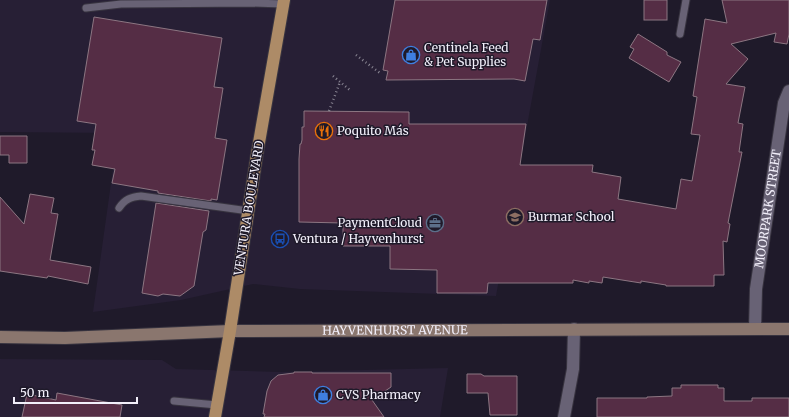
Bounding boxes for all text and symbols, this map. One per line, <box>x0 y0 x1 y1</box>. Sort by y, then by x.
place label: Centinela Feed & Pet Supplies <box>424 40 509 69</box>
shop icon: Centinela Feed & Pet Supplies <box>401 45 421 65</box>
restaurant icon: Poquito Más <box>314 121 334 141</box>
place label: Poquito Más <box>337 123 409 138</box>
street label: VENTURA BOULEVARD <box>230 139 267 277</box>
street label: MOORPARK STREET <box>751 148 784 269</box>
school or university icon: Burmar School <box>505 207 525 227</box>
place label: Burmar School <box>528 209 615 224</box>
office icon: PaymentCloud <box>425 213 445 233</box>
place label: PaymentCloud <box>337 215 422 230</box>
bus stop icon: Ventura / Hayvenhurst <box>270 229 290 249</box>
place label: Ventura / Hayvenhurst <box>292 231 424 246</box>
street label: HAYVENHURST AVENUE <box>322 322 468 338</box>
scale bar <box>14 379 137 405</box>
text: 50 m <box>20 385 49 400</box>
shop icon: CVS Pharmacy <box>313 385 333 405</box>
place label: CVS Pharmacy <box>336 387 421 402</box>

